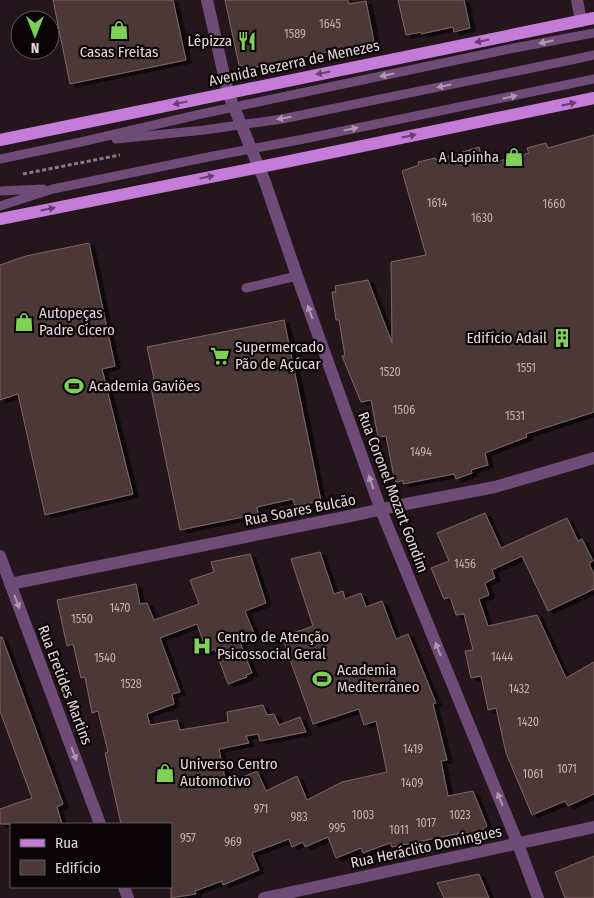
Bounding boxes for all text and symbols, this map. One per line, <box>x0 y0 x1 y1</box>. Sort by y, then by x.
north arrow <box>10 10 60 60</box>
house number: 1645 <box>319 17 341 31</box>
shop icon: Casas Freitas <box>108 19 130 41</box>
house number: 1589 <box>284 27 306 41</box>
restaurant icon: Lêpizza <box>236 30 258 52</box>
place label: Lêpizza <box>187 32 232 50</box>
street label: Avenida Bezerra de Menezes <box>207 36 381 90</box>
one-way arrow <box>474 37 489 45</box>
one-way arrow <box>539 38 554 46</box>
text: N <box>31 39 39 56</box>
place label: Casas Freitas <box>80 43 158 61</box>
one-way arrow <box>314 70 330 78</box>
one-way arrow <box>379 71 395 79</box>
one-way arrow <box>435 83 451 91</box>
one-way arrow <box>502 93 517 101</box>
one-way arrow <box>173 99 188 107</box>
one-way arrow <box>561 99 577 107</box>
one-way arrow <box>276 115 292 123</box>
one-way arrow <box>343 125 359 133</box>
one-way arrow <box>402 132 418 140</box>
shop icon: A Lapinha <box>503 146 525 168</box>
place label: A Lapinha <box>439 148 499 166</box>
one-way arrow <box>200 173 216 181</box>
house number: 1614 <box>427 196 447 210</box>
house number: 1660 <box>543 197 565 211</box>
one-way arrow <box>40 205 55 213</box>
house number: 1630 <box>471 211 493 225</box>
place label: Autopeças Padre Cícero <box>39 304 115 339</box>
one-way arrow <box>306 305 313 320</box>
shop icon: Autopeças Padre Cícero <box>13 311 35 333</box>
building icon: Edifício Adail <box>551 327 573 349</box>
place label: Edifício Adail <box>467 329 547 347</box>
place label: Supermercado Pão de Açúcar <box>235 338 324 373</box>
supermarket icon: Supermercado Pão de Açúcar <box>209 345 231 367</box>
house number: 1551 <box>516 361 536 375</box>
house number: 1520 <box>379 365 401 379</box>
sports icon: Academia Gaviões <box>63 375 85 397</box>
place label: Academia Gaviões <box>89 377 200 395</box>
house number: 1506 <box>393 403 415 417</box>
street label: Rua Coronel Mozart Gondim <box>354 409 432 575</box>
house number: 1531 <box>505 409 525 423</box>
house number: 1494 <box>410 445 432 459</box>
one-way arrow <box>367 474 375 489</box>
street label: Rua Soares Bulcão <box>243 490 357 530</box>
house number: 1456 <box>454 557 476 571</box>
one-way arrow <box>13 595 21 610</box>
house number: 1470 <box>109 601 131 615</box>
house number: 1550 <box>71 612 93 626</box>
street label: Rua Eretides Martins <box>34 623 96 747</box>
place label: Centro de Atenção Psicossocial Geral <box>217 628 329 663</box>
hospital icon: Centro de Atenção Psicossocial Geral <box>191 635 213 657</box>
one-way arrow <box>434 641 442 656</box>
house number: 1444 <box>491 650 513 664</box>
house number: 1540 <box>94 651 116 665</box>
place label: Academia Mediterrâneo <box>337 661 420 696</box>
sports icon: Academia Mediterrâneo <box>311 668 333 690</box>
house number: 1528 <box>120 677 142 691</box>
house number: 1432 <box>509 682 529 696</box>
house number: 1420 <box>517 715 539 729</box>
house number: 1419 <box>403 742 423 756</box>
one-way arrow <box>70 747 78 762</box>
place label: Universo Centro Automotivo <box>180 755 278 790</box>
shop icon: Universo Centro Automotivo <box>154 762 176 784</box>
house number: 1071 <box>557 762 577 776</box>
house number: 1061 <box>522 767 544 781</box>
house number: 1409 <box>401 776 423 790</box>
one-way arrow <box>496 791 504 806</box>
house number: 971 <box>253 802 269 816</box>
house number: 1003 <box>352 808 374 822</box>
house number: 1023 <box>449 808 471 822</box>
house number: 983 <box>290 810 308 824</box>
house number: 1017 <box>416 816 436 830</box>
house number: 995 <box>328 821 346 835</box>
street label: Rua Heráclito Domingues <box>349 822 503 872</box>
legend <box>10 823 172 888</box>
house number: 1011 <box>389 823 409 837</box>
house number: 957 <box>180 831 196 845</box>
text: Rua <box>55 834 78 852</box>
house number: 969 <box>224 835 242 849</box>
text: Edifício <box>55 859 101 877</box>

